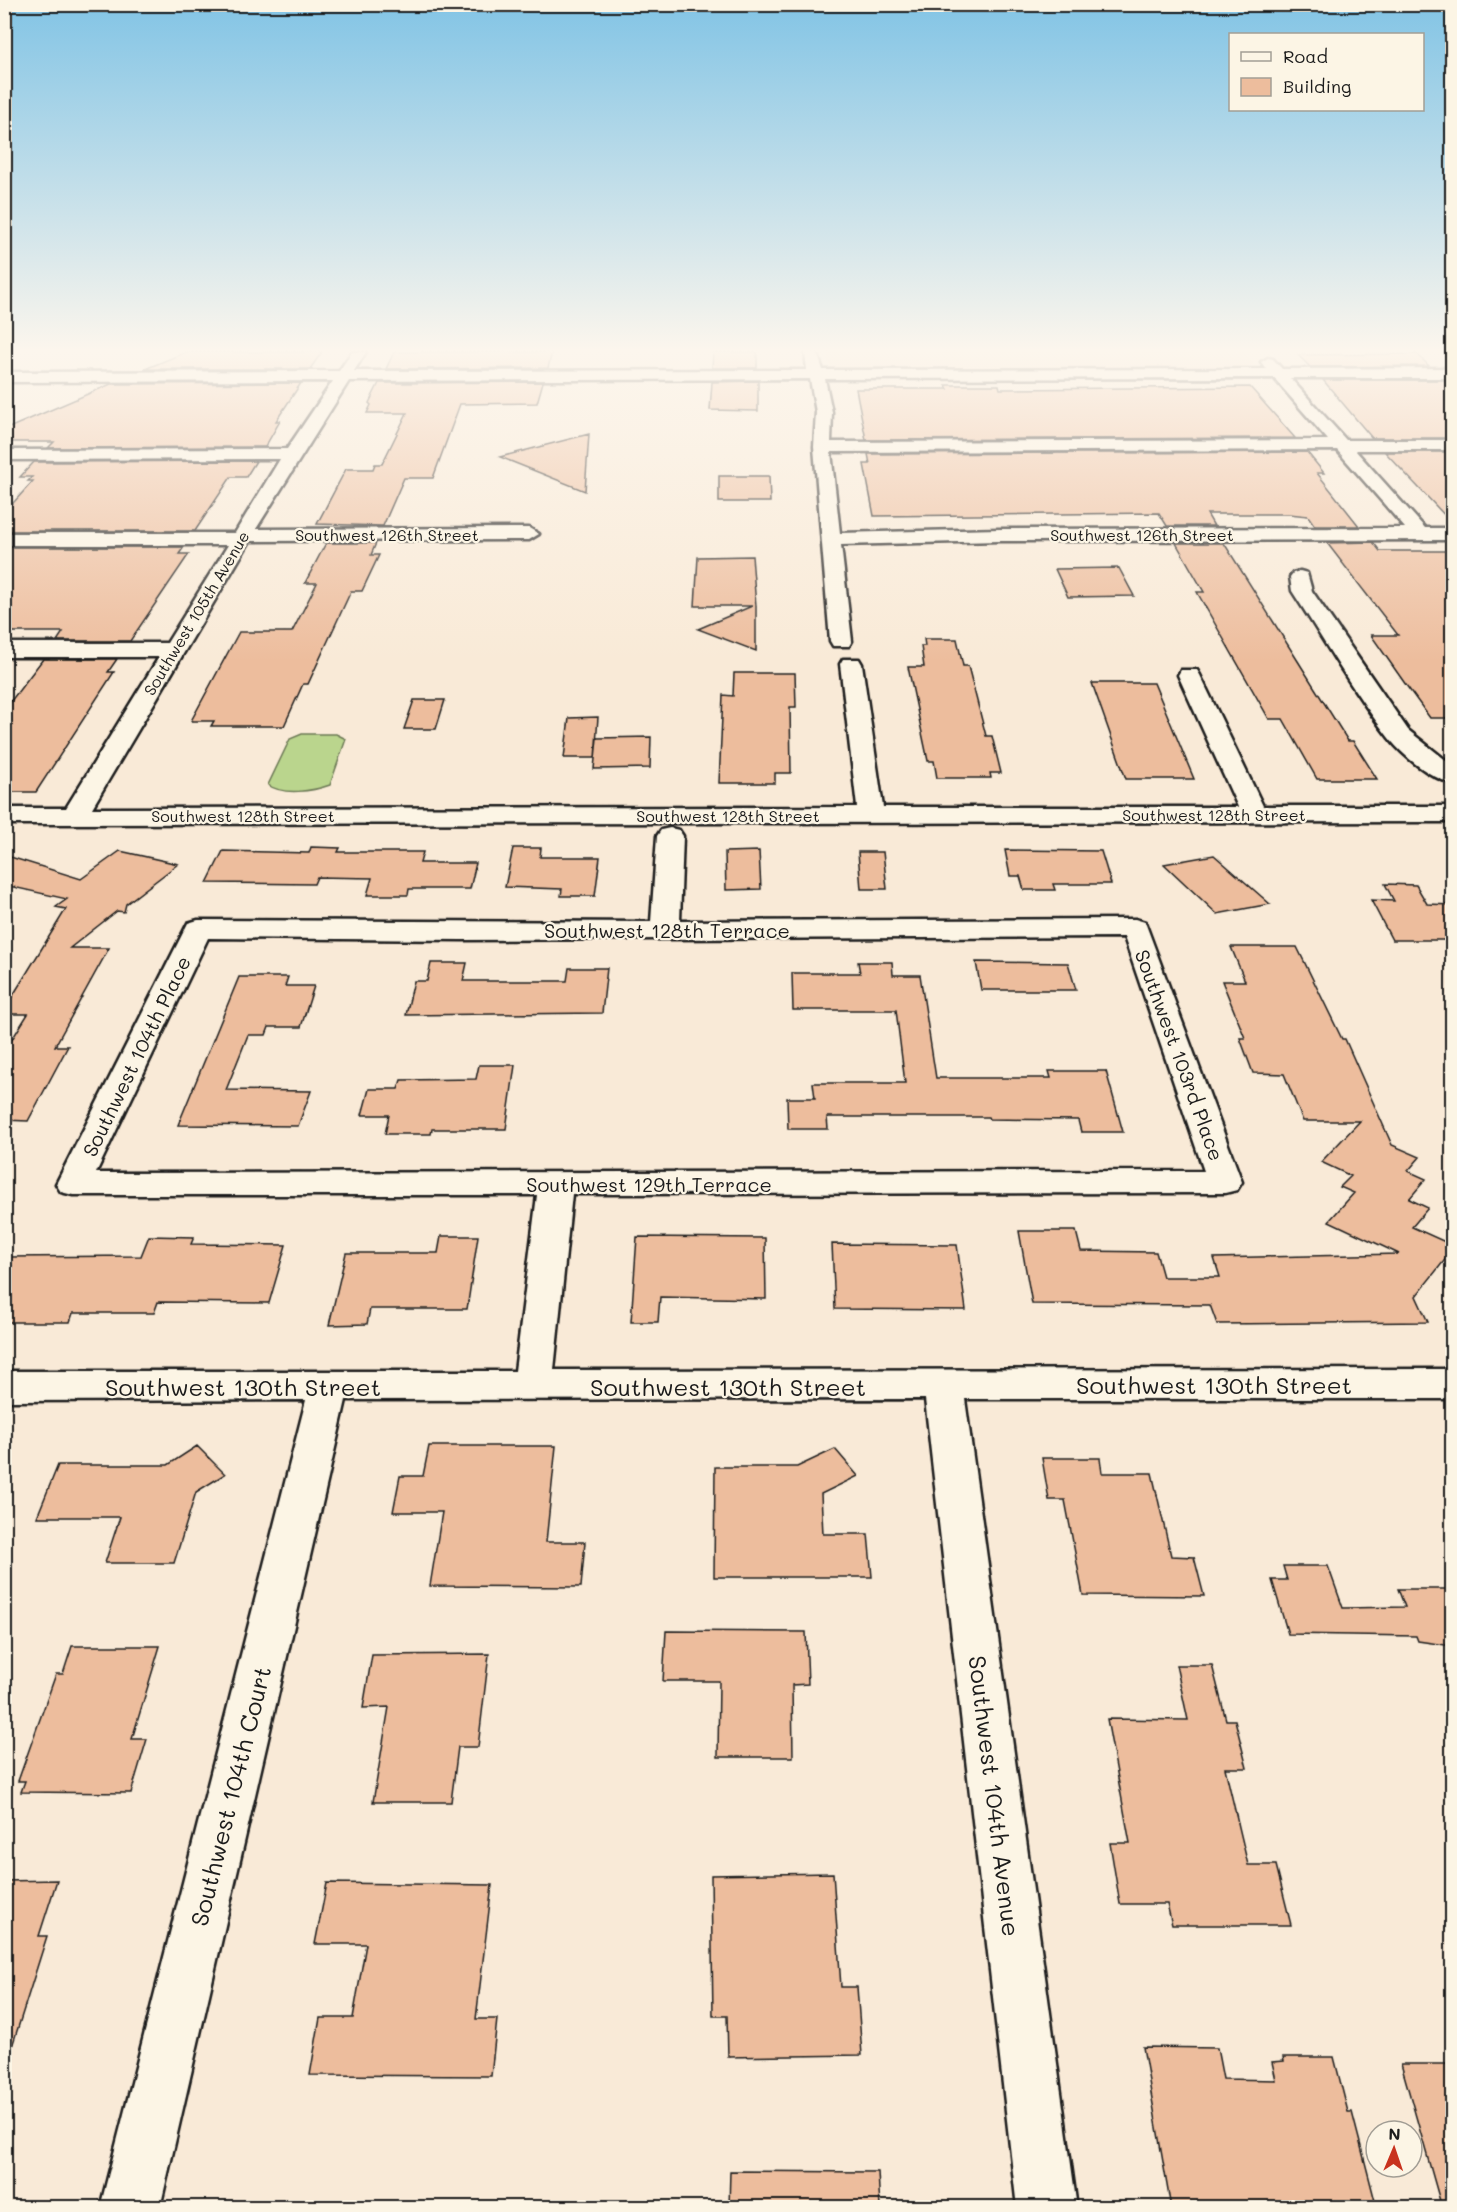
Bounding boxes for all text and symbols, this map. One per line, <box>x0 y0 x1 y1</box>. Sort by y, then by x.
legend <box>1229 33 1424 111</box>
text: Road <box>1283 44 1328 68</box>
text: Building <box>1283 74 1351 98</box>
street label: Southwest 126th Street <box>295 524 479 545</box>
street label: Southwest 126th Street <box>1050 524 1234 545</box>
street label: Southwest 105th Avenue <box>138 527 254 699</box>
street label: Southwest 128th Street <box>1122 804 1306 825</box>
street label: Southwest 128th Street <box>151 805 335 826</box>
street label: Southwest 128th Street <box>636 805 820 826</box>
street label: Southwest 128th Terrace <box>544 917 790 943</box>
street label: Southwest 103rd Place <box>1130 946 1230 1164</box>
street label: Southwest 104th Place <box>76 951 196 1161</box>
street label: Southwest 129th Terrace <box>526 1171 772 1197</box>
street label: Southwest 130th Street <box>1076 1369 1352 1400</box>
street label: Southwest 130th Street <box>105 1371 381 1402</box>
street label: Southwest 130th Street <box>590 1371 866 1402</box>
street label: Southwest 104th Avenue <box>962 1654 1028 1938</box>
street label: Southwest 104th Court <box>183 1663 277 1929</box>
north arrow <box>1364 2119 1424 2179</box>
text: N <box>1388 2123 1401 2144</box>

